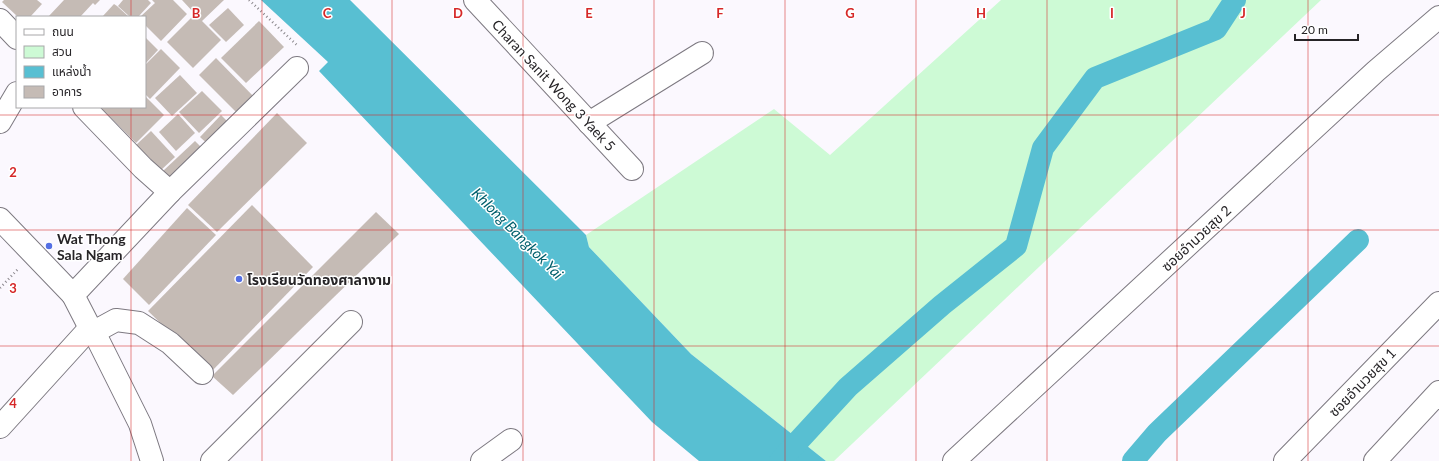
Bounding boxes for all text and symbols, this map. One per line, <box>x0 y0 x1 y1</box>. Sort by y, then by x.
text: B <box>192 5 201 21</box>
text: C <box>323 5 332 21</box>
text: D <box>453 5 463 21</box>
text: E <box>585 5 593 21</box>
text: F <box>716 5 724 21</box>
text: G <box>845 5 855 21</box>
text: H <box>976 5 986 21</box>
text: I <box>1110 5 1114 21</box>
text: J <box>1240 5 1246 21</box>
legend <box>16 16 146 108</box>
street label: Charan Sanit Wong 3 Yaek 5 <box>489 16 619 154</box>
scale bar <box>1295 16 1358 42</box>
text: 20 m <box>1301 22 1328 37</box>
text: ถนน <box>52 24 74 39</box>
text: สวน <box>52 44 72 59</box>
text: แหล่งน้ำ <box>52 63 91 79</box>
text: อาคาร <box>52 84 82 99</box>
text: 2 <box>9 164 17 180</box>
water label: Khlong Bangkok Yai <box>469 184 568 283</box>
street label: ซอยอำนวยสุข 2 <box>1158 201 1235 275</box>
place label: Wat Thong Sala Ngam <box>57 230 126 263</box>
marker: Wat Thong Sala Ngam <box>44 241 54 251</box>
place label: โรงเรียนวัดทองศาลางาม <box>247 271 391 288</box>
marker: โรงเรียนวัดทองศาลางาม <box>234 274 244 284</box>
text: 3 <box>9 280 17 296</box>
street label: ซอยอำนวยสุข 1 <box>1325 344 1400 421</box>
text: 4 <box>9 395 17 411</box>

